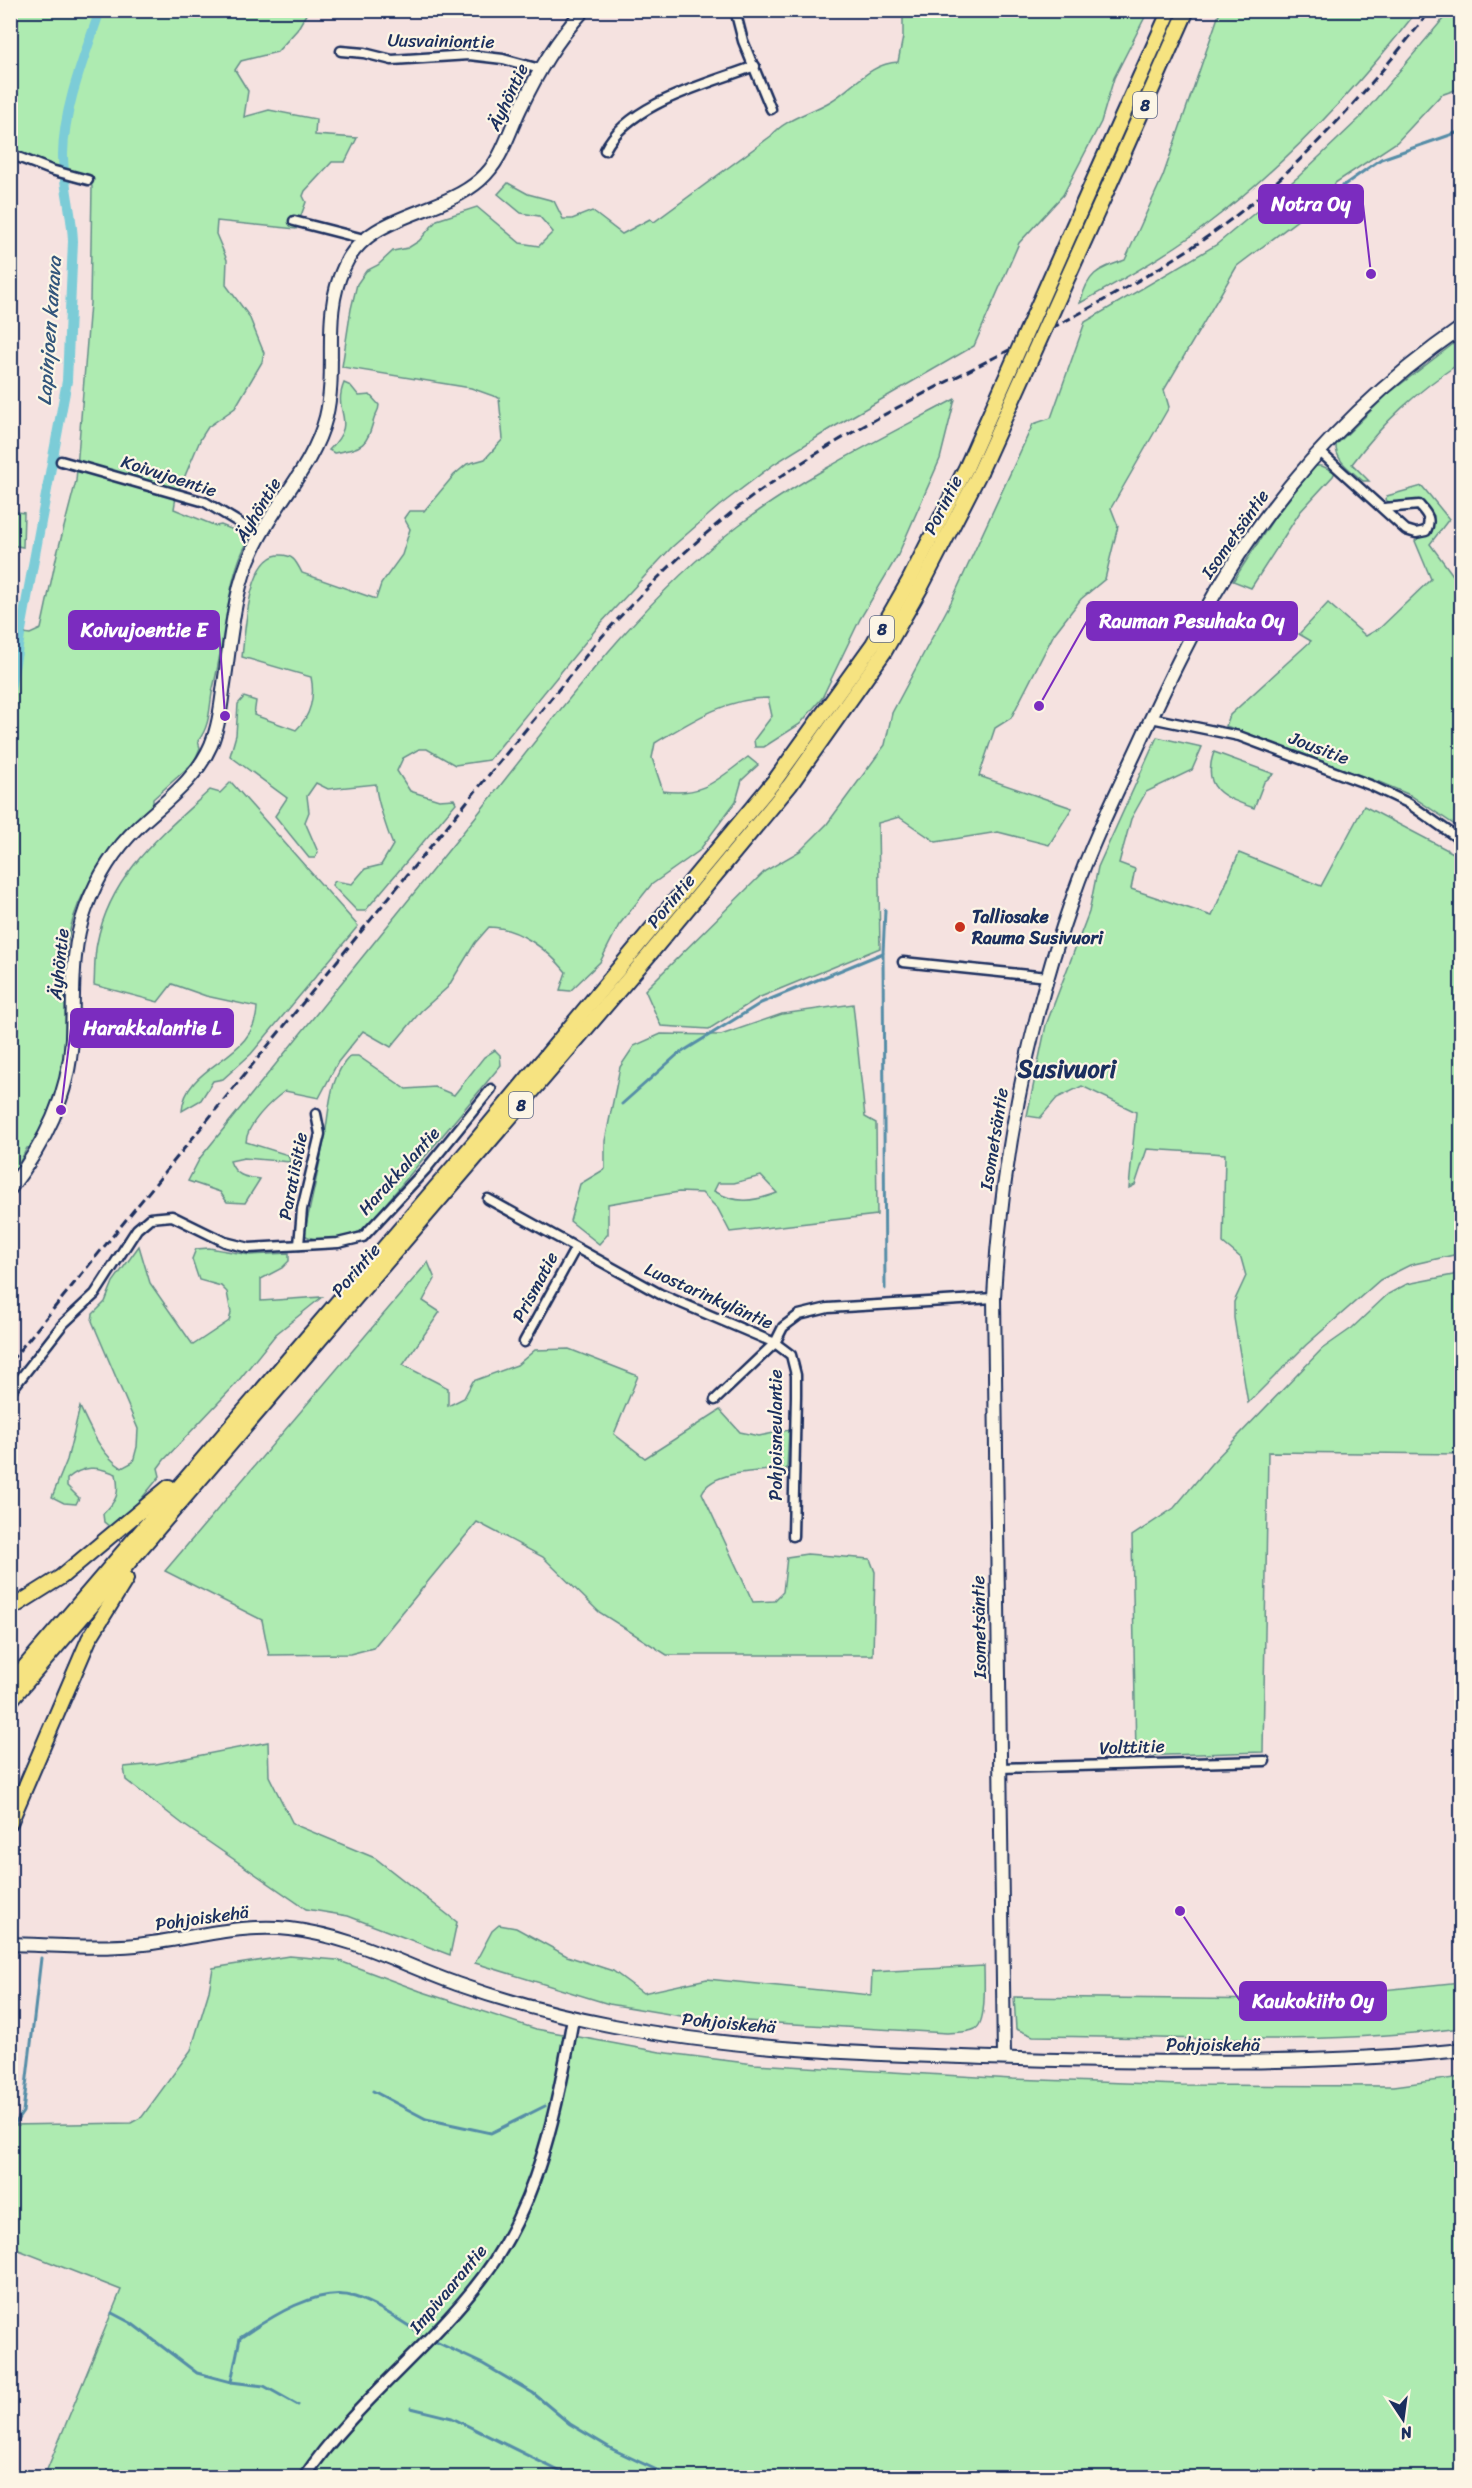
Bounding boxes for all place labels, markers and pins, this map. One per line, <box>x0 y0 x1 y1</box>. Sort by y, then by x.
callout: Notra Oy <box>1259 185 1363 223</box>
callout: Rauman Pesuhaka Oy <box>1087 602 1297 640</box>
callout: Koivujoentie E <box>69 611 219 649</box>
place label: Talliosake Rauma Susivuori <box>971 901 1104 954</box>
marker: Talliosake Rauma Susivuori <box>953 920 967 934</box>
callout: Harakkalantie L <box>71 1009 233 1047</box>
callout: Kaukokiito Oy <box>1240 1982 1386 2020</box>

